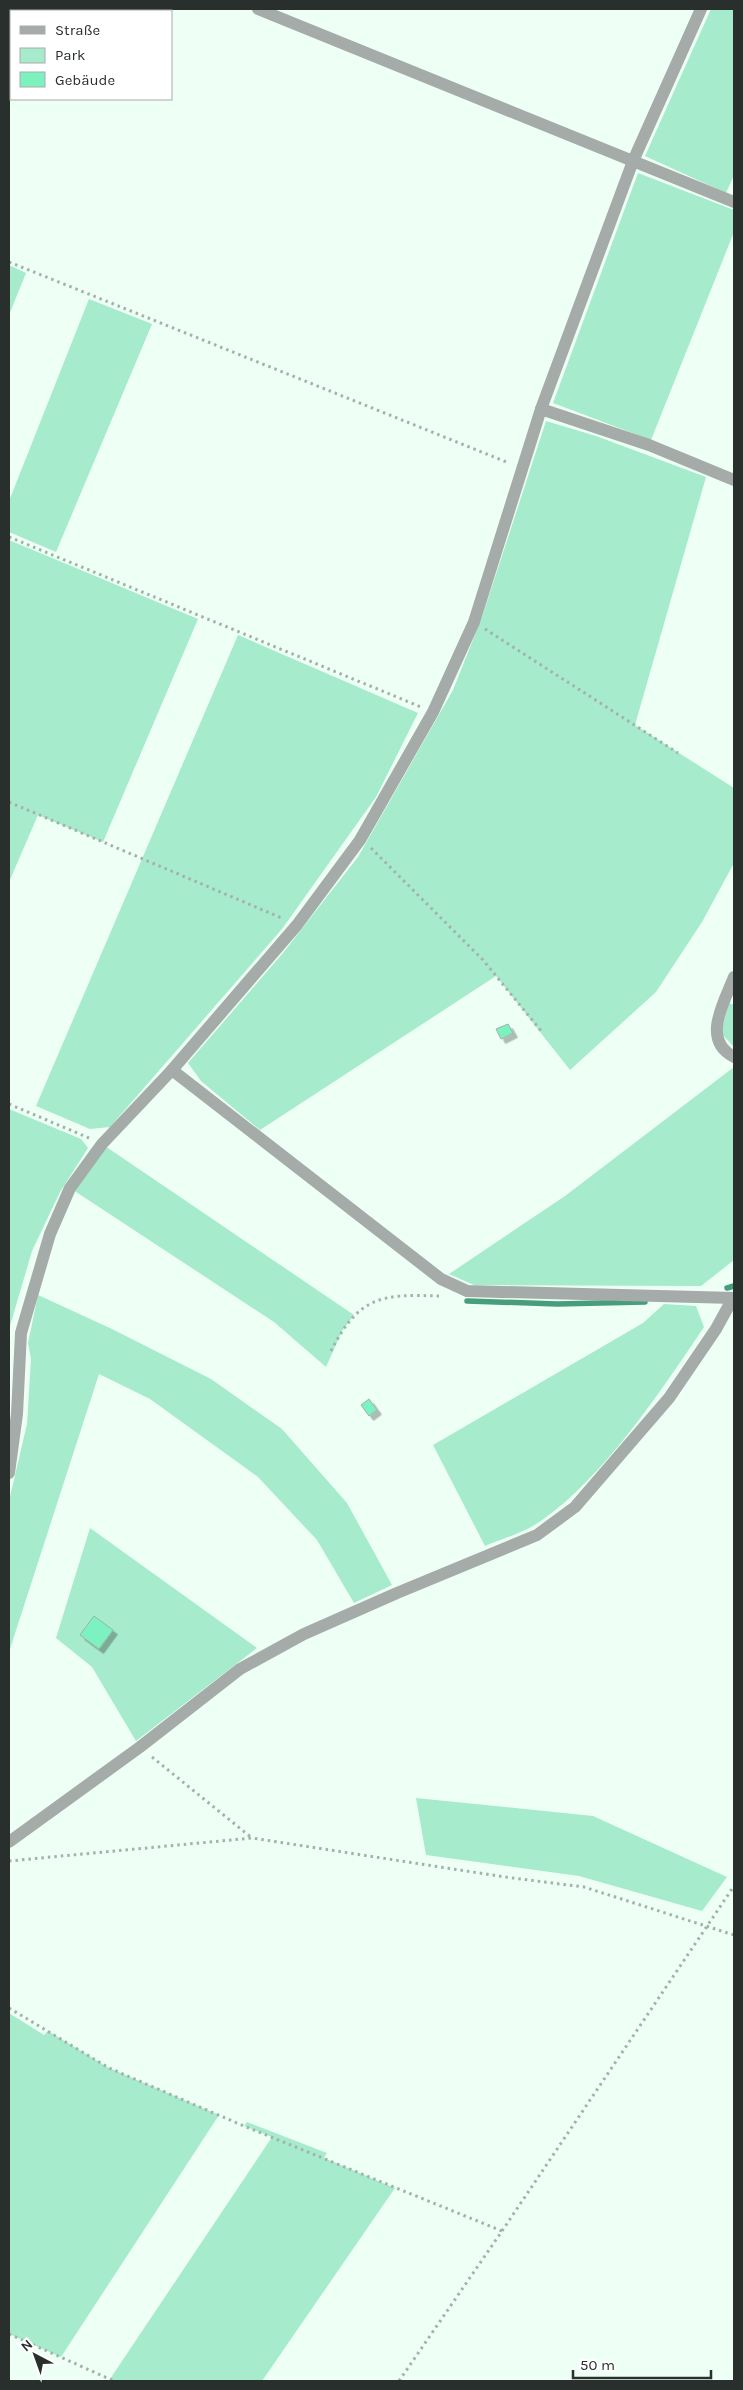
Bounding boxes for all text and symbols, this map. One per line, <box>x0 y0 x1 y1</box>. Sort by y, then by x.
legend <box>10 10 172 100</box>
text: Straße <box>55 21 100 39</box>
text: Park <box>55 46 85 64</box>
text: Gebäude <box>55 71 115 89</box>
north arrow <box>10 2330 60 2380</box>
text: N <box>17 2336 36 2355</box>
scale bar <box>573 2348 710 2380</box>
text: 50 m <box>580 2356 615 2374</box>

